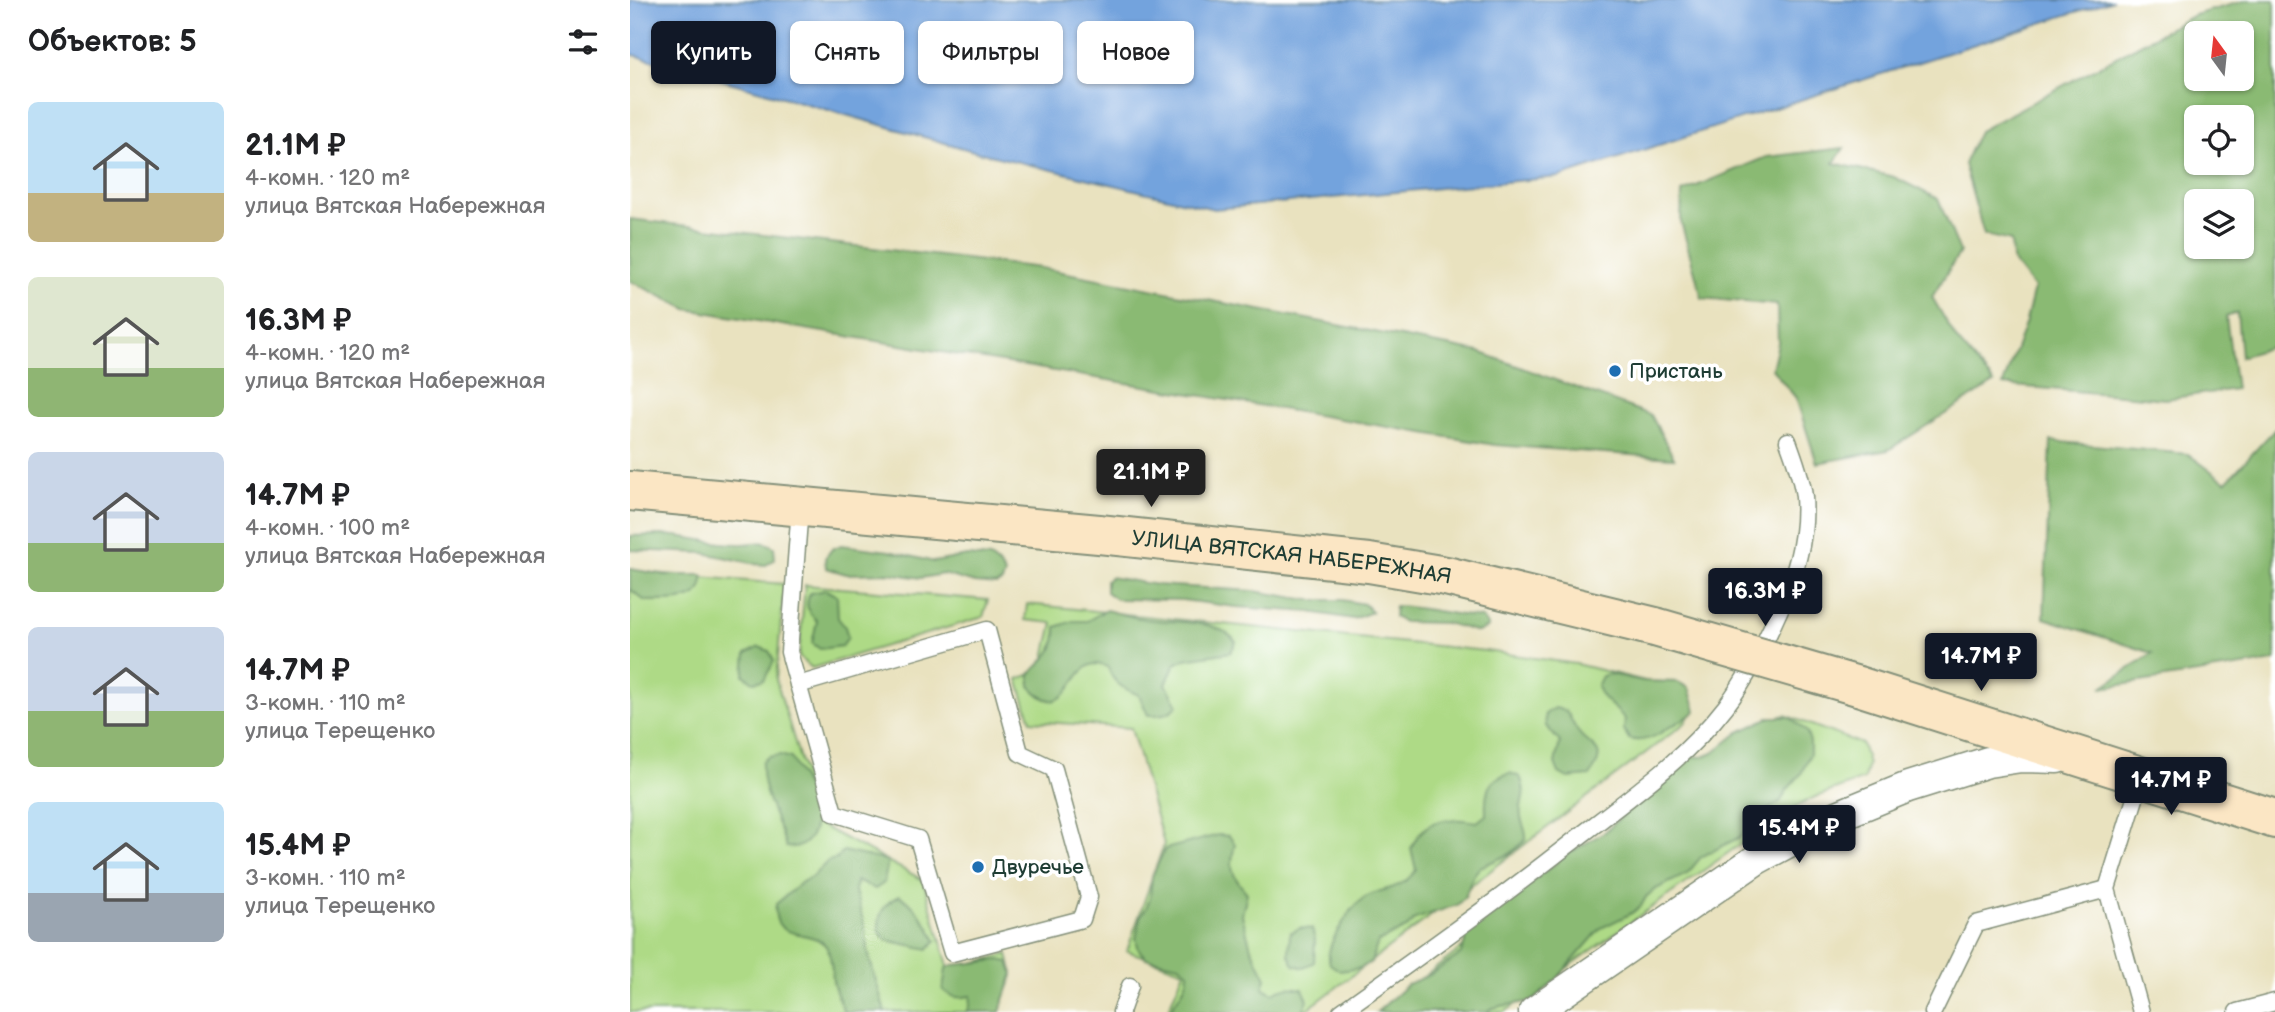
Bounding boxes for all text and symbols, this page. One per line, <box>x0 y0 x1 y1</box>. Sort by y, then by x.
chip: Купить <box>651 21 776 84</box>
chip: Снять <box>790 21 904 84</box>
chip: Фильтры <box>918 21 1063 84</box>
chip: Новое <box>1077 21 1194 84</box>
north arrow <box>2184 21 2254 91</box>
map controls <box>2184 21 2254 259</box>
icon: filters <box>564 23 602 61</box>
text: Объектов: 5 <box>28 24 197 60</box>
button: locate <box>2184 105 2254 175</box>
text: 21.1M ₽ <box>245 128 346 164</box>
icon: home <box>84 130 168 214</box>
text: 4-комн. · 120 m² <box>245 164 410 192</box>
button: layers <box>2184 189 2254 259</box>
text: улица Вятская Набережная <box>245 192 545 220</box>
text: 16.3M ₽ <box>245 303 351 339</box>
icon: home <box>84 305 168 389</box>
text: 4-комн. · 120 m² <box>245 339 410 367</box>
place label: Пристань <box>1629 359 1723 384</box>
marker: Пристань <box>1607 363 1623 379</box>
text: улица Вятская Набережная <box>245 367 545 395</box>
pin: 21.1M ₽ <box>1086 449 1216 509</box>
text: 21.1M ₽ <box>1112 458 1190 486</box>
text: 14.7M ₽ <box>245 478 350 514</box>
icon: home <box>84 480 168 564</box>
text: 4-комн. · 100 m² <box>245 514 410 542</box>
street label: УЛИЦА ВЯТСКАЯ НАБЕРЕЖНАЯ <box>1130 526 1453 590</box>
text: улица Вятская Набережная <box>245 542 545 570</box>
pin: 16.3M ₽ <box>1700 568 1830 628</box>
text: 16.3M ₽ <box>1724 577 1806 605</box>
pin: 14.7M ₽ <box>1916 634 2046 693</box>
text: 14.7M ₽ <box>1941 642 2021 670</box>
text: 14.7M ₽ <box>245 653 350 689</box>
icon: home <box>84 655 168 739</box>
text: 3-комн. · 110 m² <box>245 689 406 717</box>
text: улица Терещенко <box>245 717 435 745</box>
pin: 14.7M ₽ <box>2106 758 2236 817</box>
text: 14.7M ₽ <box>2131 766 2211 794</box>
pin: 15.4M ₽ <box>1734 806 1864 865</box>
text: 15.4M ₽ <box>1759 814 1839 842</box>
text: 15.4M ₽ <box>245 828 351 864</box>
icon: home <box>84 830 168 914</box>
place label: Двуречье <box>992 855 1084 880</box>
marker: Двуречье <box>970 859 986 875</box>
text: 3-комн. · 110 m² <box>245 864 406 892</box>
text: улица Терещенко <box>245 892 435 920</box>

